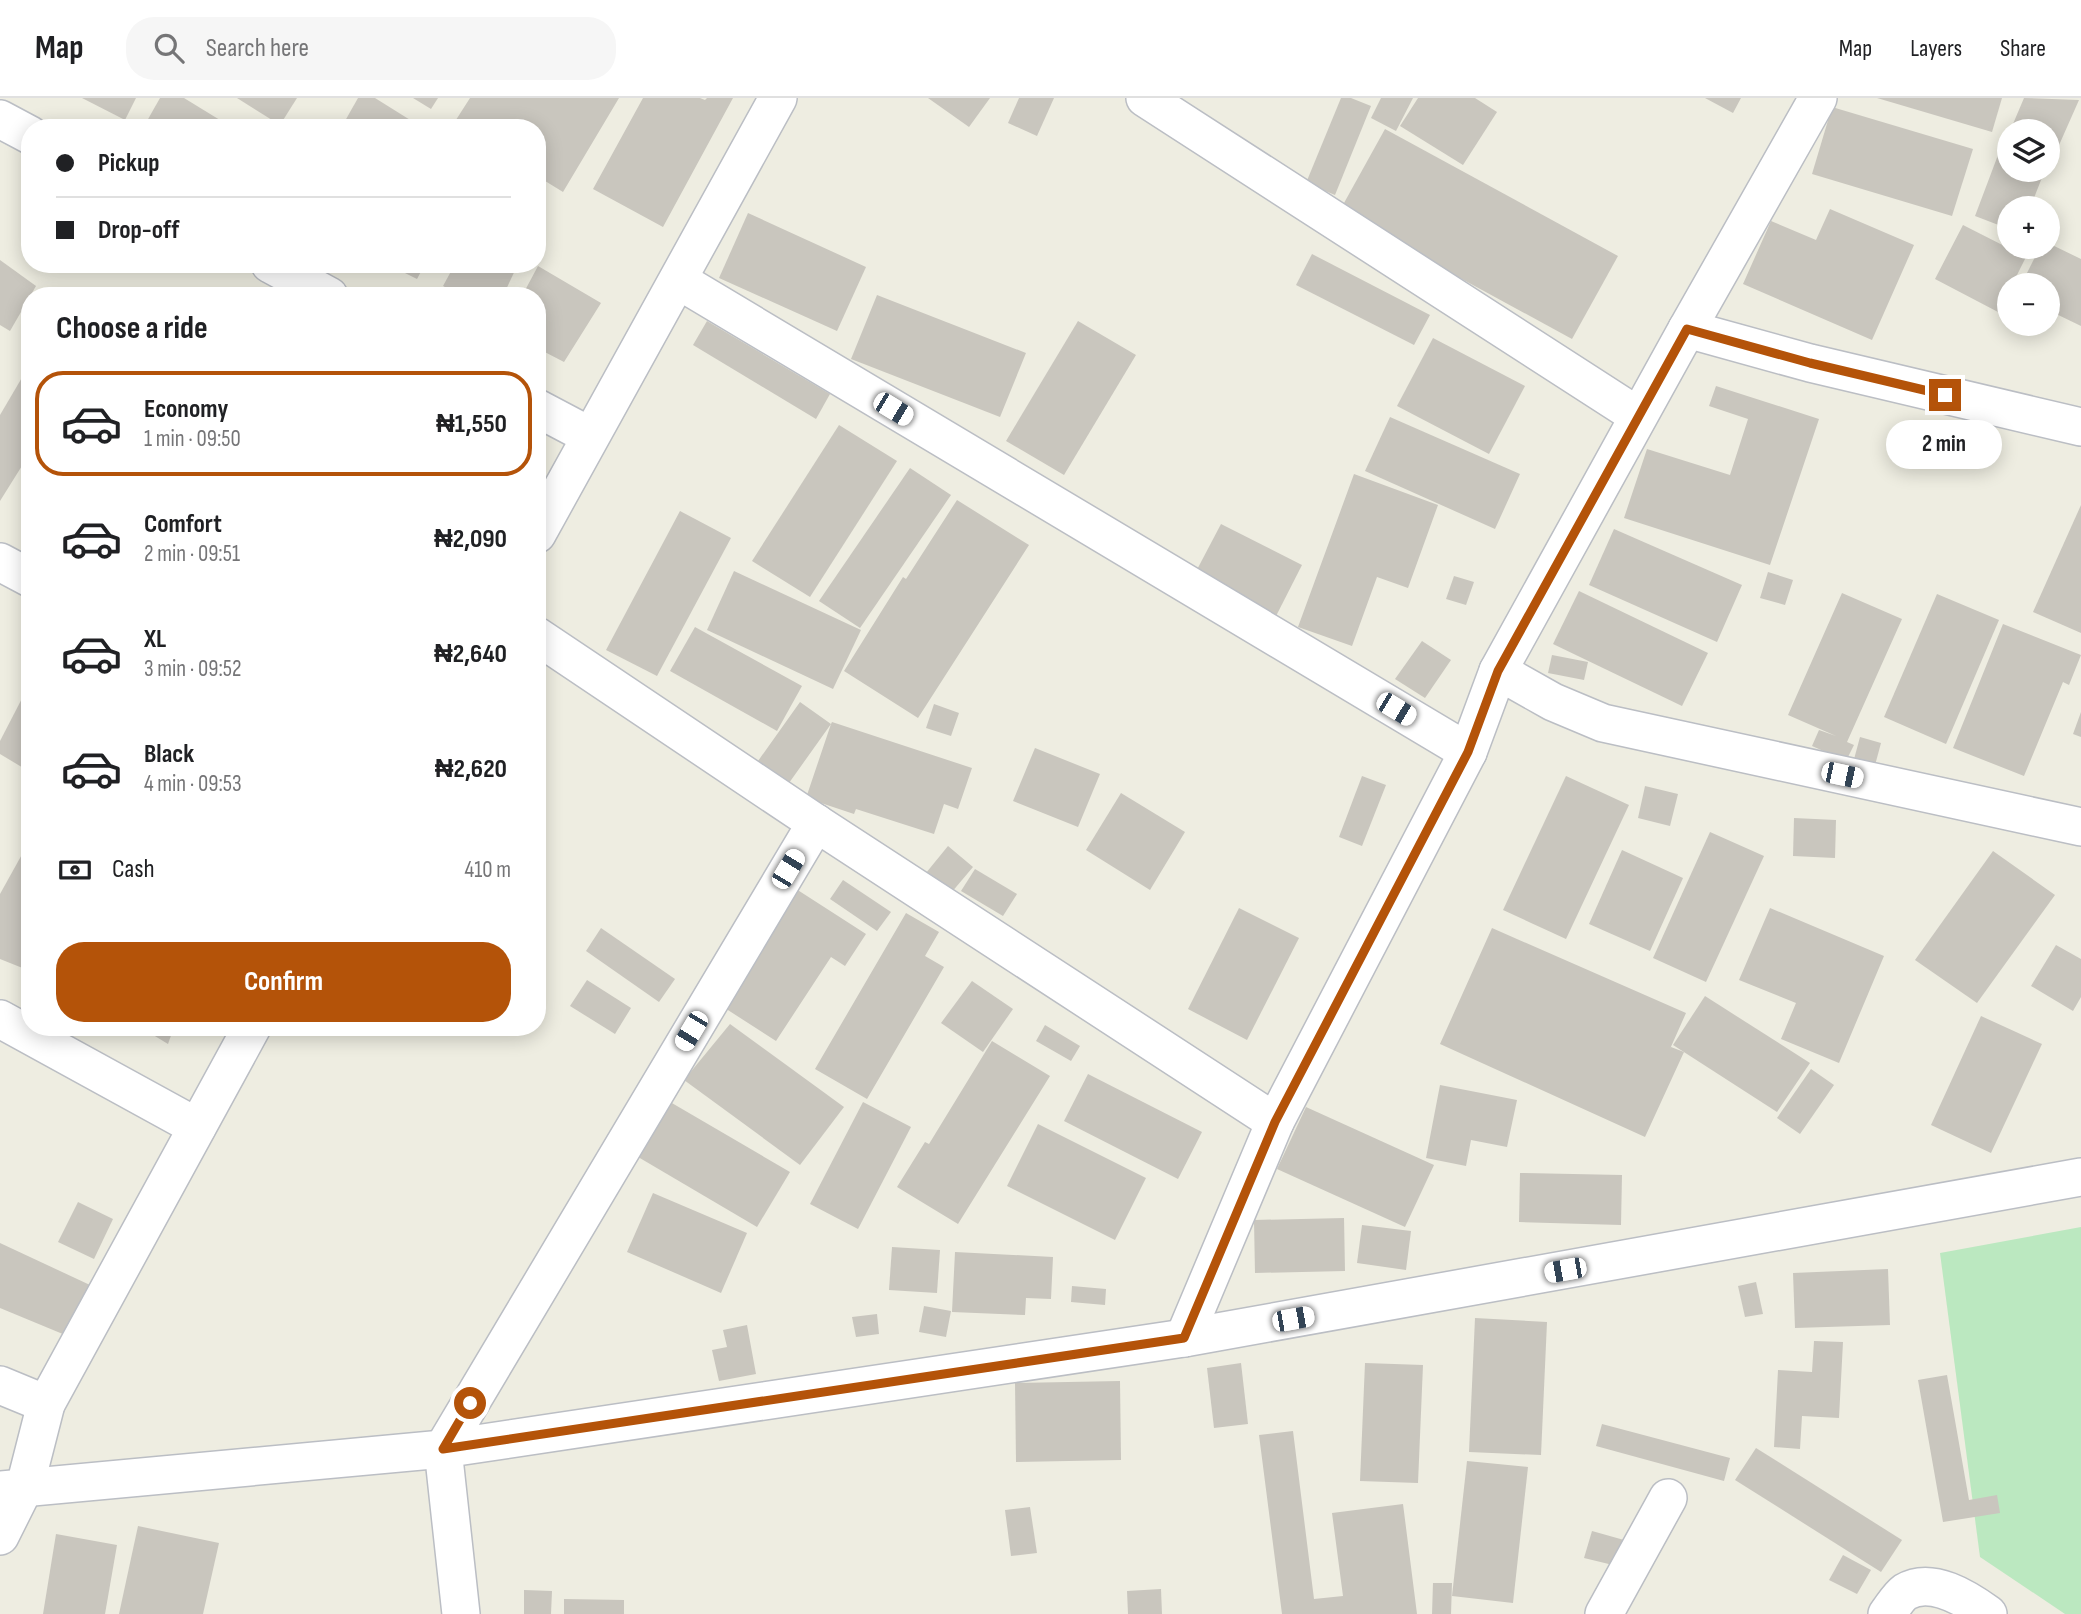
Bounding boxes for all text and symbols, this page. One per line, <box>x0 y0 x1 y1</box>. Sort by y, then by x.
search box <box>126 17 616 80</box>
text: Map <box>35 28 84 68</box>
icon: search <box>150 29 188 67</box>
text: Search here <box>206 33 309 64</box>
text: Map <box>1839 34 1872 63</box>
text: Layers <box>1910 34 1962 63</box>
text: Share <box>2000 34 2046 63</box>
map controls <box>1997 119 2060 336</box>
button: layers <box>1997 119 2060 182</box>
text: Pickup <box>98 148 160 179</box>
button: + <box>1997 196 2060 259</box>
text: Drop-off <box>98 215 179 246</box>
button: − <box>1997 273 2060 336</box>
text: Choose a ride <box>56 309 208 348</box>
route end <box>1929 379 1961 411</box>
car <box>870 389 917 429</box>
icon: car <box>60 392 123 455</box>
text: Economy <box>144 394 228 425</box>
text: ₦1,550 <box>436 409 507 440</box>
callout: 2 min <box>1887 420 2003 468</box>
text: 1 min · 09:50 <box>144 425 241 453</box>
text: 2 min <box>1922 430 1966 458</box>
icon: car <box>60 507 123 570</box>
text: Comfort <box>144 509 222 540</box>
text: ₦2,090 <box>434 524 507 555</box>
text: 2 min · 09:51 <box>144 540 240 568</box>
icon: car <box>60 622 123 685</box>
text: XL <box>144 624 166 655</box>
text: ₦2,640 <box>434 639 507 670</box>
text: 3 min · 09:52 <box>144 655 242 683</box>
car <box>1373 689 1420 729</box>
icon: car <box>60 737 123 800</box>
text: Black <box>144 739 194 770</box>
text: ₦2,620 <box>435 754 507 785</box>
car <box>1820 760 1865 790</box>
text: 4 min · 09:53 <box>144 770 242 798</box>
car <box>769 846 808 892</box>
icon: cash <box>56 851 94 889</box>
text: Cash <box>112 854 155 885</box>
text: 410 m <box>465 856 511 884</box>
button: Confirm <box>56 942 511 1022</box>
car <box>672 1008 711 1054</box>
car <box>1543 1256 1588 1284</box>
car <box>1271 1305 1316 1333</box>
route start <box>454 1387 486 1419</box>

